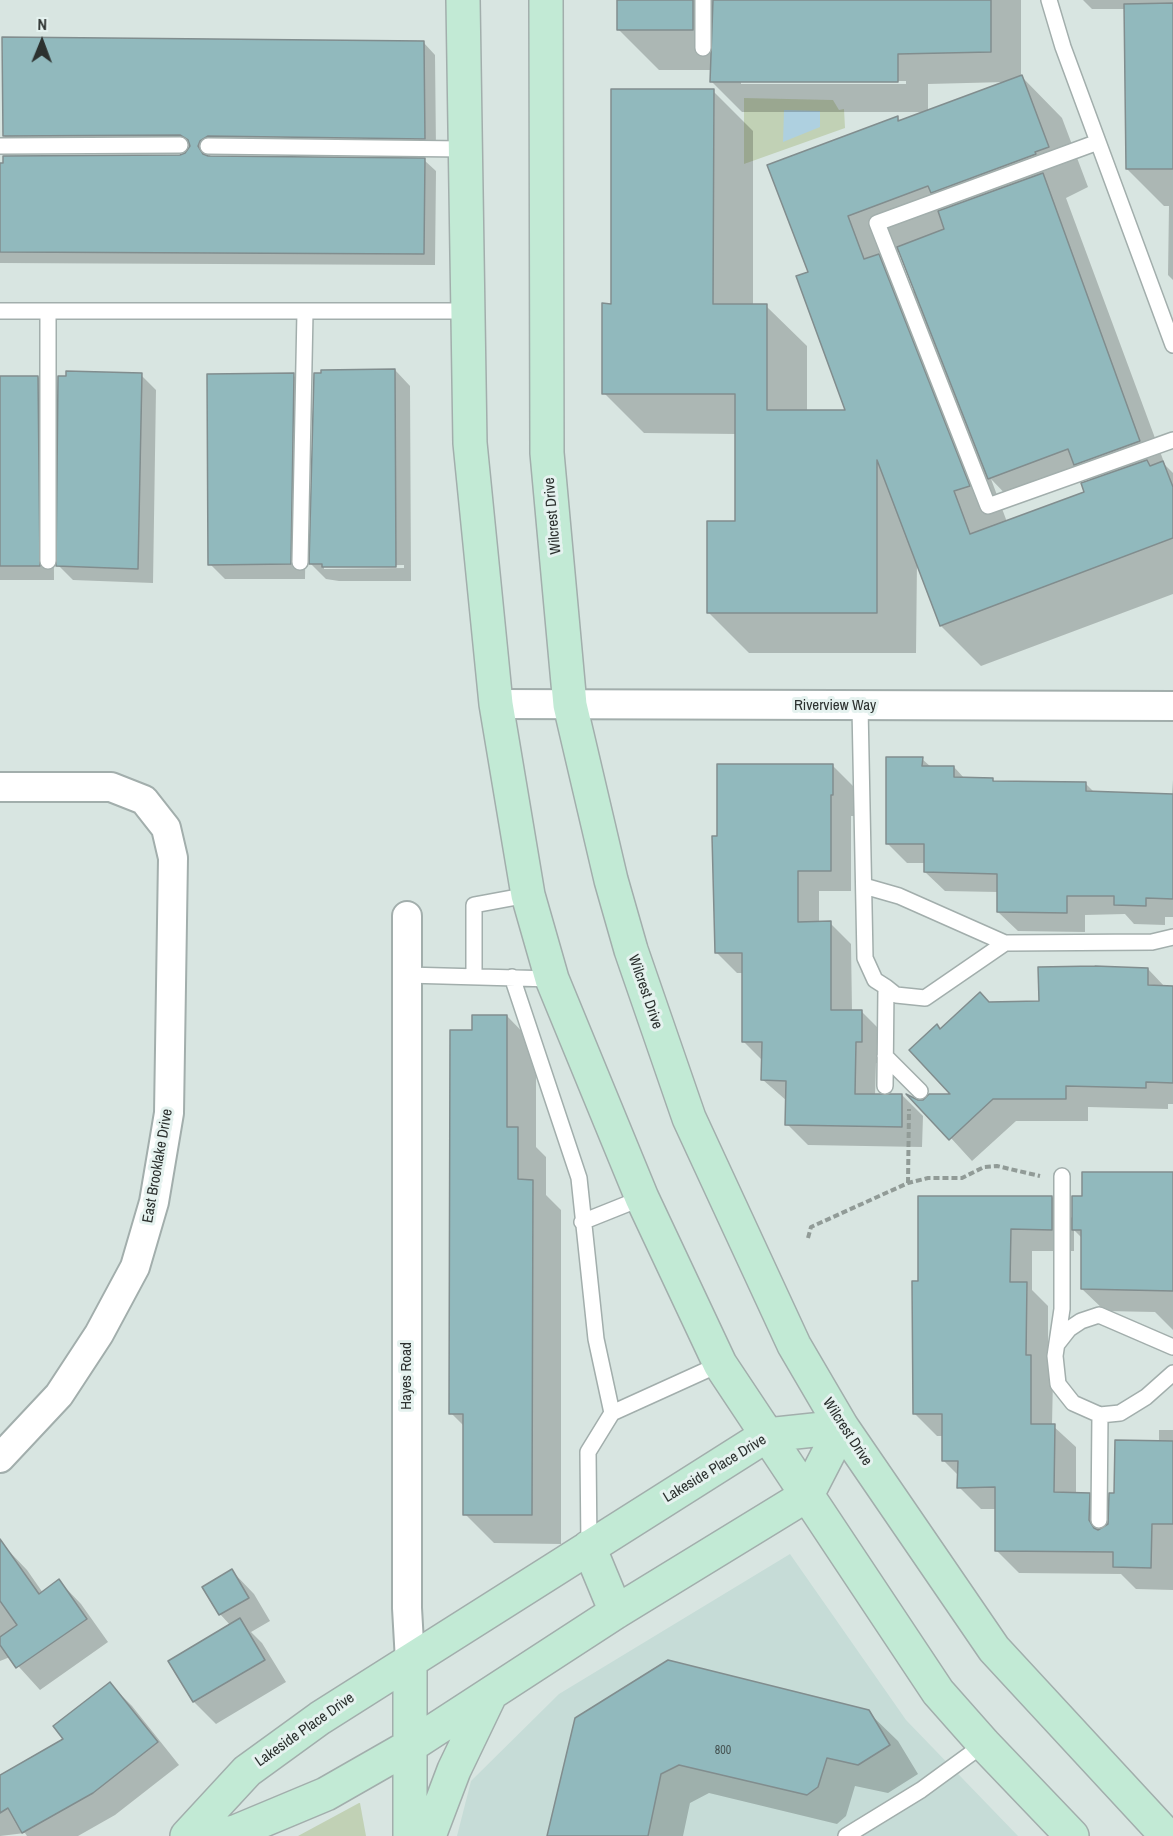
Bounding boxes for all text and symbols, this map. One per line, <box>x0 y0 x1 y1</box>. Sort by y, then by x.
north arrow <box>12 12 72 72</box>
text: N <box>37 13 47 35</box>
street label: Wilcrest Drive <box>541 477 565 555</box>
street label: Riverview Way <box>794 697 876 715</box>
street label: Wilcrest Drive <box>624 953 666 1031</box>
street label: East Brooklake Drive <box>139 1108 177 1224</box>
street label: Hayes Road <box>398 1342 416 1410</box>
street label: Wilcrest Drive <box>818 1395 876 1469</box>
street label: Lakeside Place Drive <box>660 1431 770 1507</box>
street label: Lakeside Place Drive <box>252 1689 358 1771</box>
house number: 800 <box>715 1744 731 1758</box>

